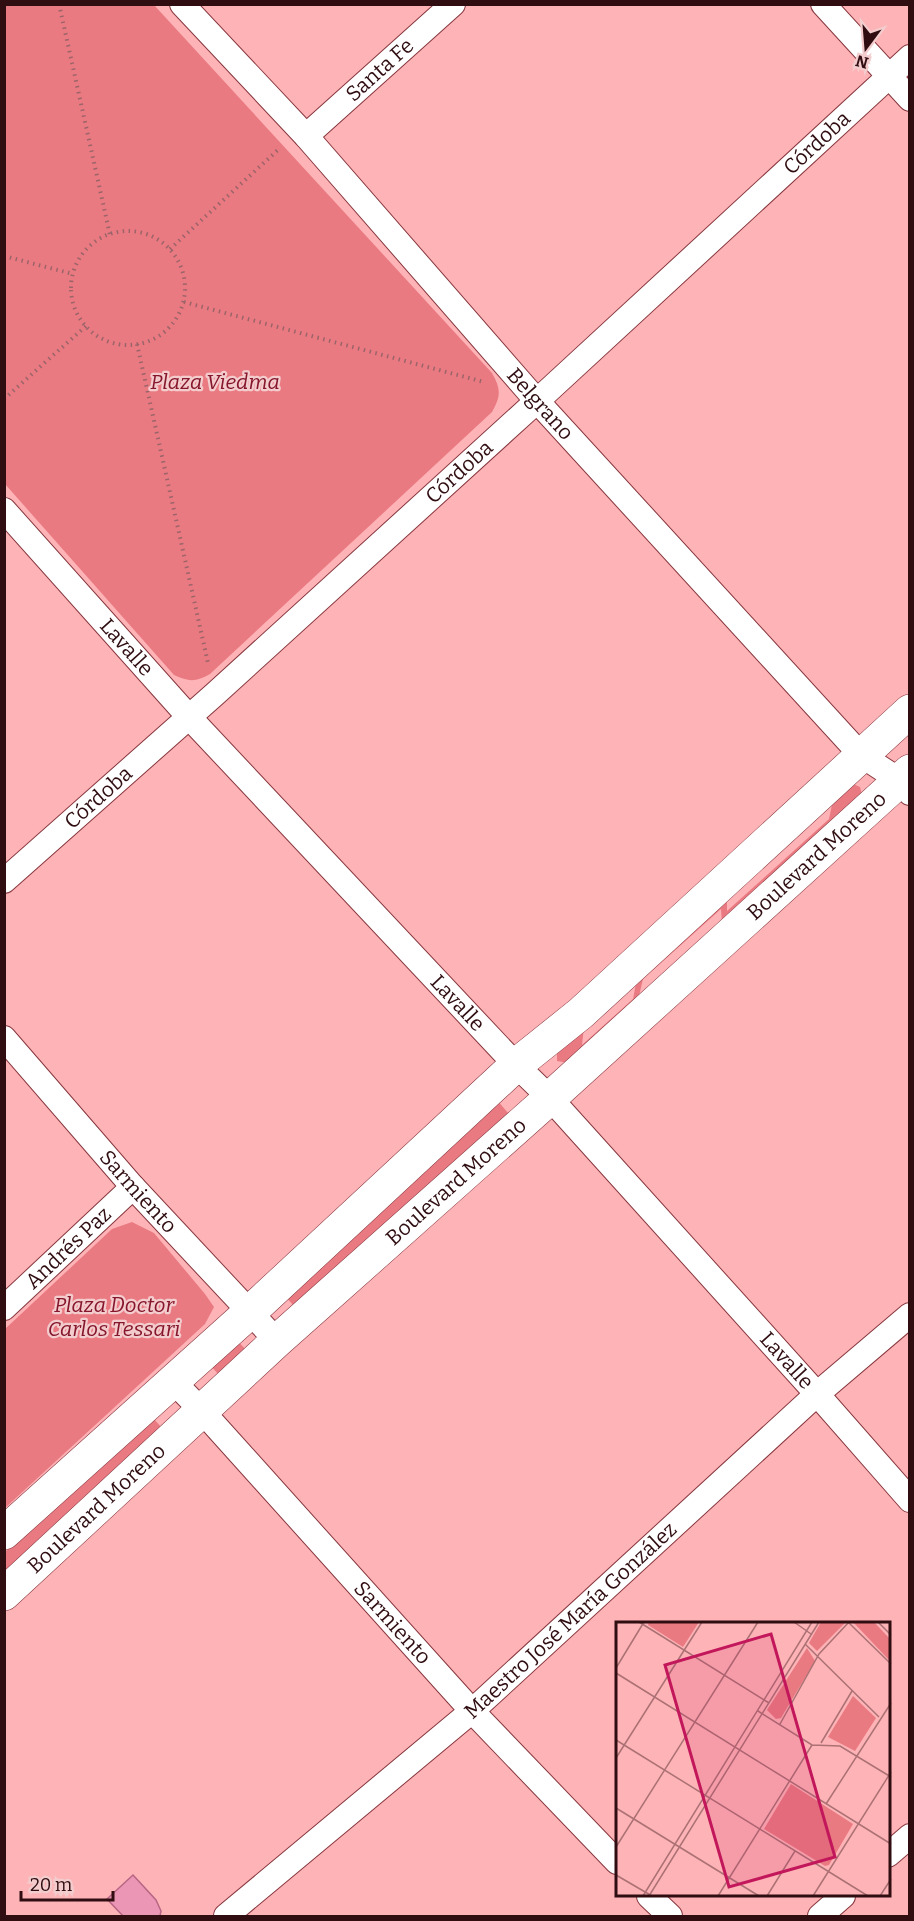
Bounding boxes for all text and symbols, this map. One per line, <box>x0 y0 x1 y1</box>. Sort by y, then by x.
north arrow <box>836 18 896 78</box>
street label: Santa Fe <box>340 33 419 107</box>
text: N <box>853 51 871 73</box>
street label: Córdoba <box>778 105 856 180</box>
street label: Belgrano <box>501 363 579 445</box>
park label: Plaza Viedma <box>150 369 280 395</box>
street label: Córdoba <box>420 434 499 509</box>
street label: Lavalle <box>94 613 159 681</box>
street label: Córdoba <box>59 760 138 834</box>
street label: Boulevard Moreno <box>742 786 892 926</box>
street label: Lavalle <box>425 969 490 1037</box>
street label: Boulevard Moreno <box>381 1112 532 1251</box>
street label: Sarmiento <box>94 1145 182 1239</box>
street label: Andrés Paz <box>20 1201 117 1294</box>
park label: Plaza Doctor Carlos Tessari <box>48 1292 180 1342</box>
street label: Lavalle <box>754 1326 819 1394</box>
street label: Boulevard Moreno <box>22 1438 171 1579</box>
street label: Maestro José María González <box>459 1516 682 1725</box>
street label: Sarmiento <box>348 1576 437 1670</box>
inset map <box>616 1622 890 1897</box>
scale bar <box>21 1864 112 1902</box>
text: 20 m <box>30 1874 72 1896</box>

